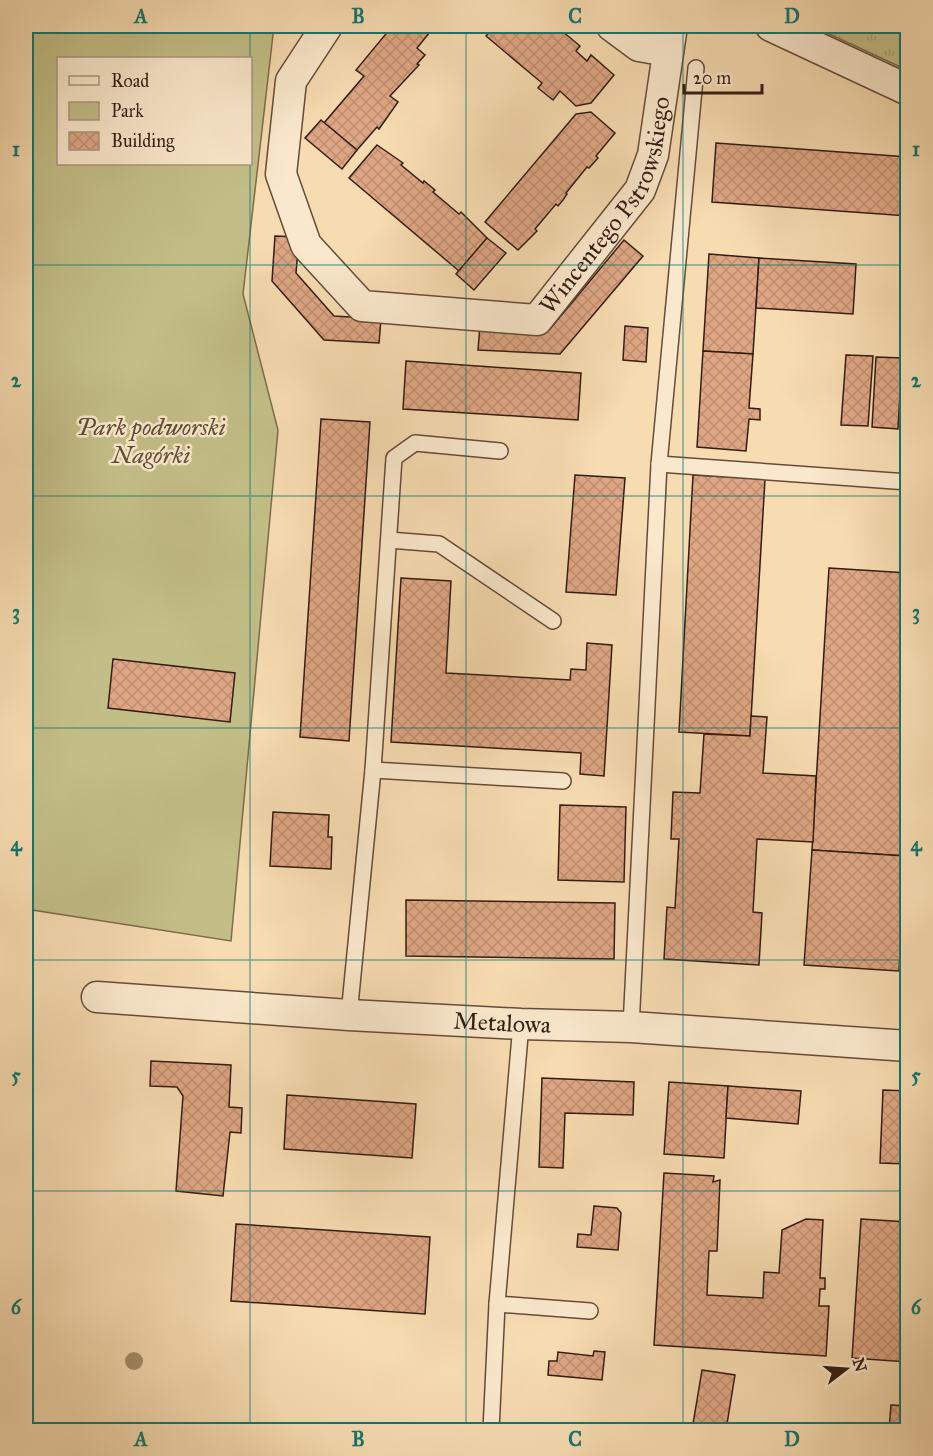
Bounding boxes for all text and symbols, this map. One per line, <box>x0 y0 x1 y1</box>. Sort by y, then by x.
text: A <box>132 4 148 28</box>
text: B <box>351 4 365 28</box>
text: C <box>568 4 582 28</box>
text: D <box>784 4 800 28</box>
legend <box>57 57 252 165</box>
scale bar <box>684 57 762 95</box>
text: 20 m <box>693 67 731 89</box>
text: Road <box>111 70 149 92</box>
street label: Wincentego Pstrowskiego <box>533 95 676 320</box>
text: Park <box>111 100 144 122</box>
text: Building <box>111 130 175 153</box>
text: 1 <box>12 137 20 161</box>
text: 1 <box>912 137 920 161</box>
text: 2 <box>11 368 22 392</box>
text: 2 <box>911 368 922 392</box>
park label: Park podworski Nagórki <box>76 412 226 470</box>
text: 3 <box>12 600 20 625</box>
text: 3 <box>912 600 920 625</box>
text: 4 <box>10 832 22 857</box>
text: 4 <box>910 832 922 857</box>
street label: Metalowa <box>453 1005 552 1040</box>
text: 5 <box>11 1063 21 1087</box>
text: 5 <box>911 1063 921 1087</box>
text: 6 <box>11 1295 23 1319</box>
text: 6 <box>911 1295 923 1319</box>
north arrow <box>816 1339 876 1399</box>
text: N <box>849 1355 871 1374</box>
text: A <box>132 1427 148 1451</box>
text: B <box>351 1427 365 1451</box>
text: C <box>568 1427 582 1451</box>
text: D <box>784 1427 800 1451</box>

